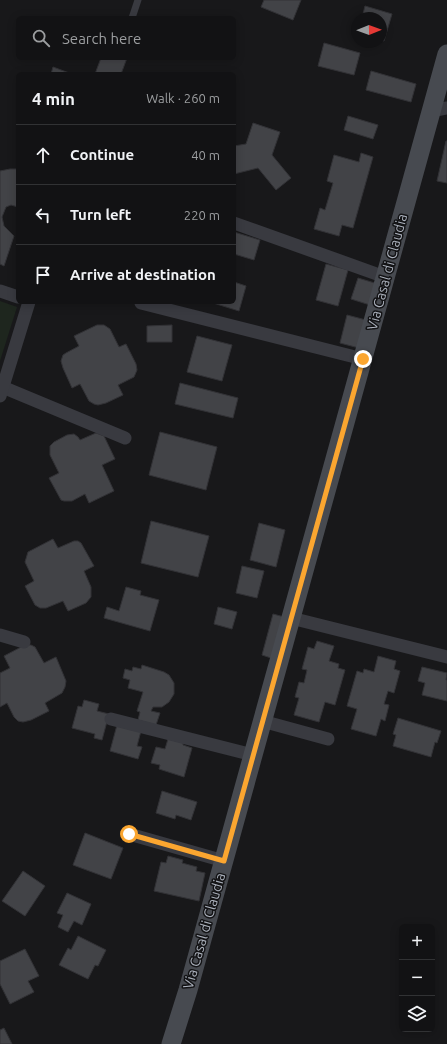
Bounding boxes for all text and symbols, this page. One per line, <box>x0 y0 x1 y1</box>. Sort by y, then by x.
north arrow <box>351 12 387 48</box>
search box <box>16 16 236 60</box>
icon: search <box>30 27 52 49</box>
text: Search here <box>62 30 141 47</box>
text: 4 min <box>32 89 75 108</box>
text: Walk · 260 m <box>146 91 220 105</box>
icon: ahead <box>32 144 54 166</box>
text: Continue <box>70 146 134 163</box>
text: 40 m <box>191 148 220 162</box>
icon: left <box>32 204 54 226</box>
text: Turn left <box>70 206 131 223</box>
text: 220 m <box>184 208 220 222</box>
street label: Via Casal di Claudia <box>364 212 410 332</box>
icon: arrive <box>32 264 54 286</box>
text: Arrive at destination <box>70 266 216 283</box>
route end <box>354 350 372 368</box>
route start <box>120 825 138 843</box>
street label: Via Casal di Claudia <box>180 871 228 991</box>
map controls <box>399 924 435 1032</box>
button: + <box>399 924 435 960</box>
button: − <box>399 960 435 996</box>
button: layers <box>399 996 435 1032</box>

